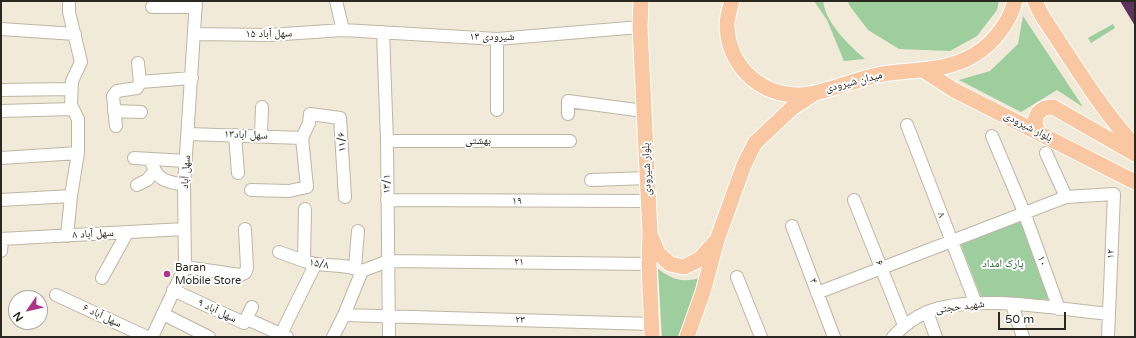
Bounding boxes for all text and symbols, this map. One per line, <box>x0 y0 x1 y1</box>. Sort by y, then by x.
street label: سهل آباد ۱۵ <box>246 27 292 41</box>
street label: شیرودی ۱۳ <box>470 30 514 44</box>
street label: میدان شیرودی <box>824 69 884 95</box>
street label: بلوار شیرودی <box>1002 109 1054 145</box>
street label: سهل اباد۱۳ <box>224 128 268 142</box>
street label: ۱۱/۶ <box>335 132 349 152</box>
street label: بهشتی <box>465 134 491 148</box>
street label: بلوار شیرودی <box>639 142 655 196</box>
street label: سهل آباد <box>178 155 194 189</box>
street label: ۱۳/۱ <box>380 174 394 194</box>
street label: ۱۹ <box>512 194 522 208</box>
street label: ۸ <box>934 210 948 220</box>
street label: سهل آباد ۸ <box>72 226 114 242</box>
street label: ۱۲ <box>1104 249 1118 259</box>
street label: ۱۰ <box>1034 254 1050 268</box>
street label: ۲۱ <box>514 255 524 269</box>
street label: ۱۵/۸ <box>308 256 330 272</box>
park label: پارک امداد <box>982 257 1024 271</box>
street label: ۶ <box>872 258 886 268</box>
place label: Baran Mobile Store <box>175 261 241 287</box>
marker: Baran Mobile Store <box>162 269 172 279</box>
street label: ۴ <box>806 276 820 286</box>
north arrow <box>8 290 48 330</box>
street label: سهل آباد ۹ <box>195 296 239 326</box>
street label: شهید حجتی <box>935 297 985 317</box>
street label: سهل آباد ۶ <box>80 301 124 331</box>
scale bar <box>1000 304 1068 330</box>
text: N <box>11 309 26 324</box>
text: 50 m <box>1005 312 1034 326</box>
street label: ۲۳ <box>515 313 525 327</box>

